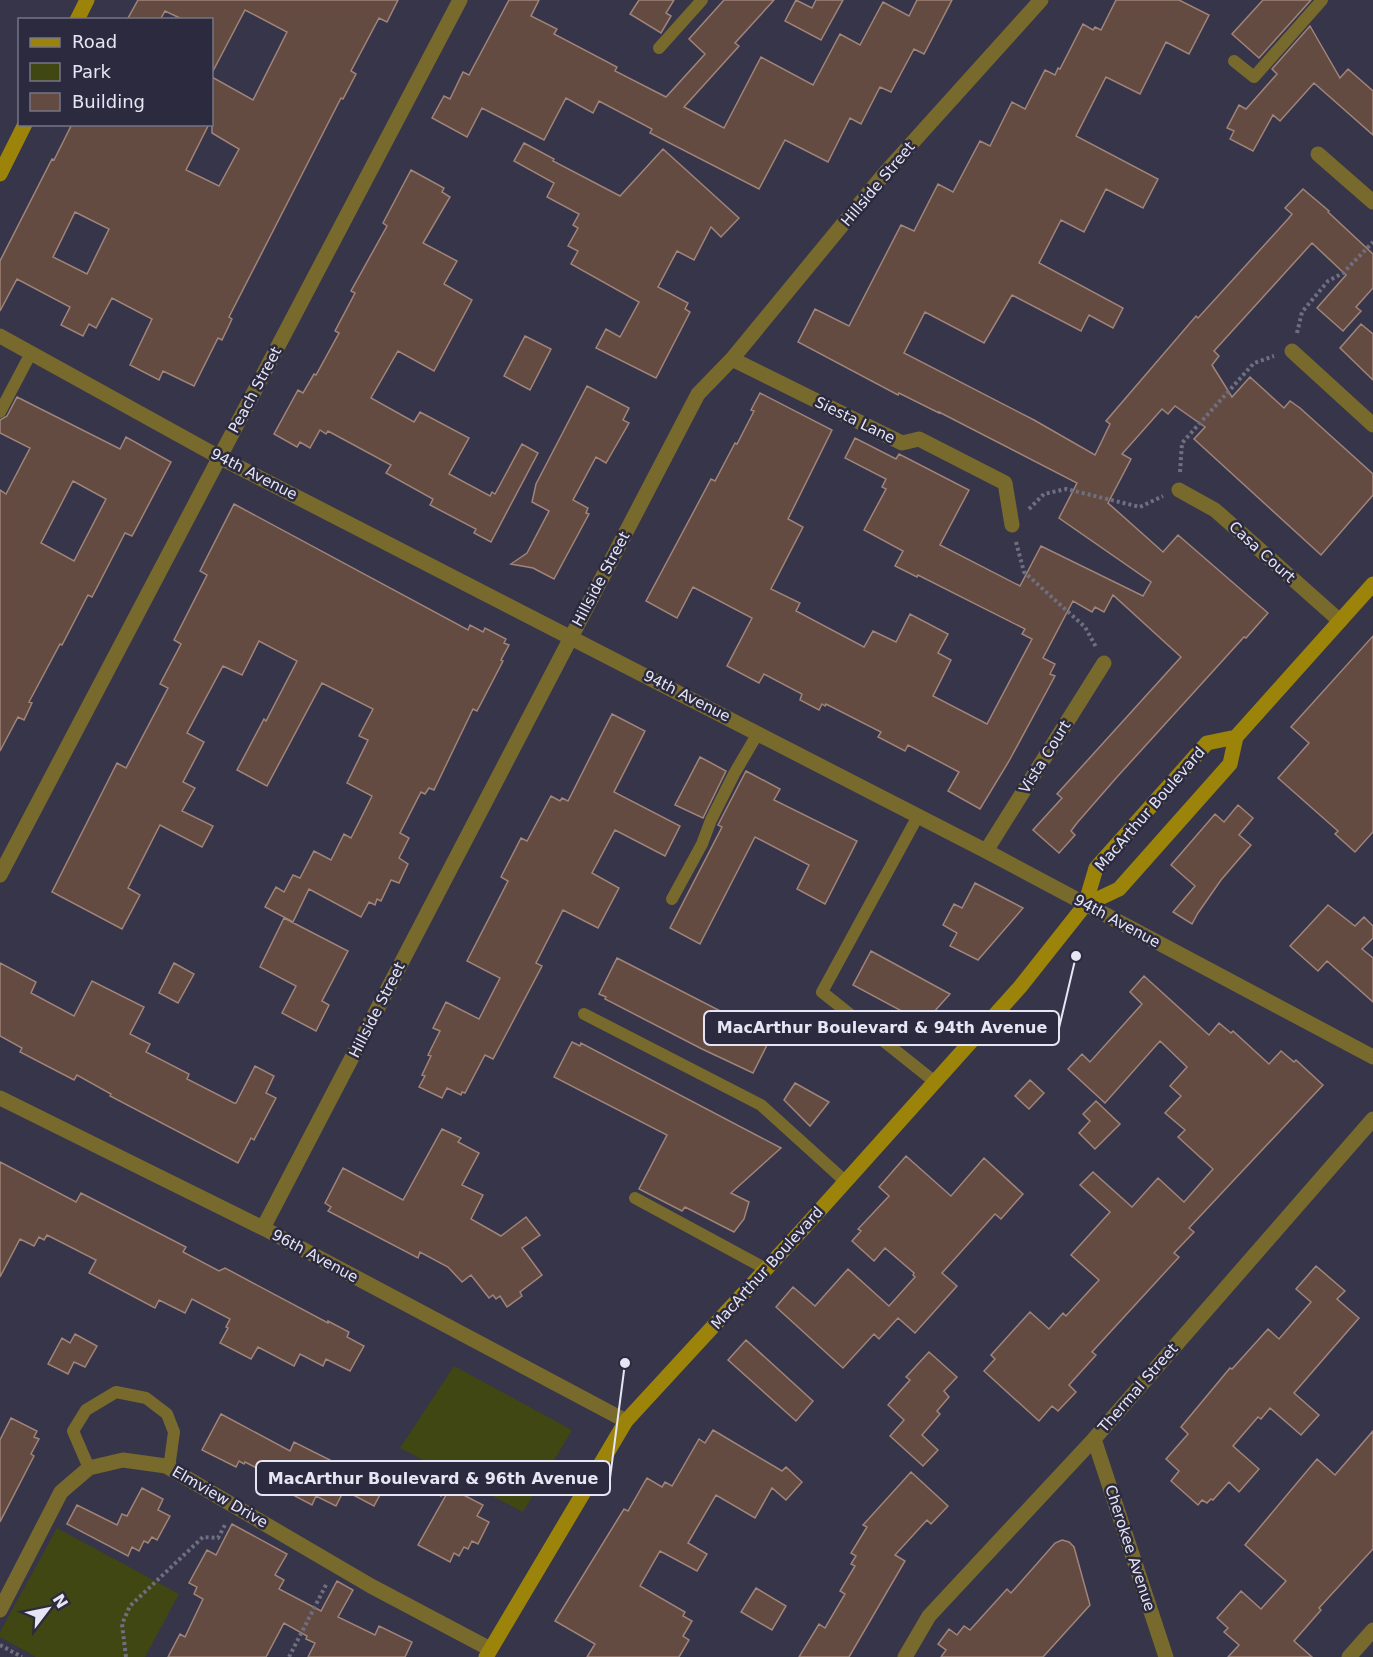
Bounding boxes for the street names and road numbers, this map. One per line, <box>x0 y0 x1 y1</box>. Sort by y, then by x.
street label: Hillside Street <box>837 138 919 230</box>
street label: Peach Street <box>225 344 285 436</box>
street label: Siesta Lane <box>812 393 898 447</box>
street label: 94th Avenue <box>208 444 300 504</box>
street label: Casa Court <box>1225 518 1299 586</box>
street label: Hillside Street <box>568 528 634 630</box>
street label: 94th Avenue <box>641 666 733 726</box>
street label: Vista Court <box>1015 717 1075 797</box>
street label: MacArthur Boulevard <box>1091 743 1209 875</box>
street label: 94th Avenue <box>1071 891 1163 951</box>
street label: Hillside Street <box>345 959 409 1061</box>
street label: MacArthur Boulevard <box>707 1203 827 1333</box>
street label: 96th Avenue <box>269 1226 361 1286</box>
street label: Thermal Street <box>1094 1340 1182 1437</box>
street label: Elmview Drive <box>169 1462 271 1532</box>
street label: Cherokee Avenue <box>1101 1483 1159 1613</box>

